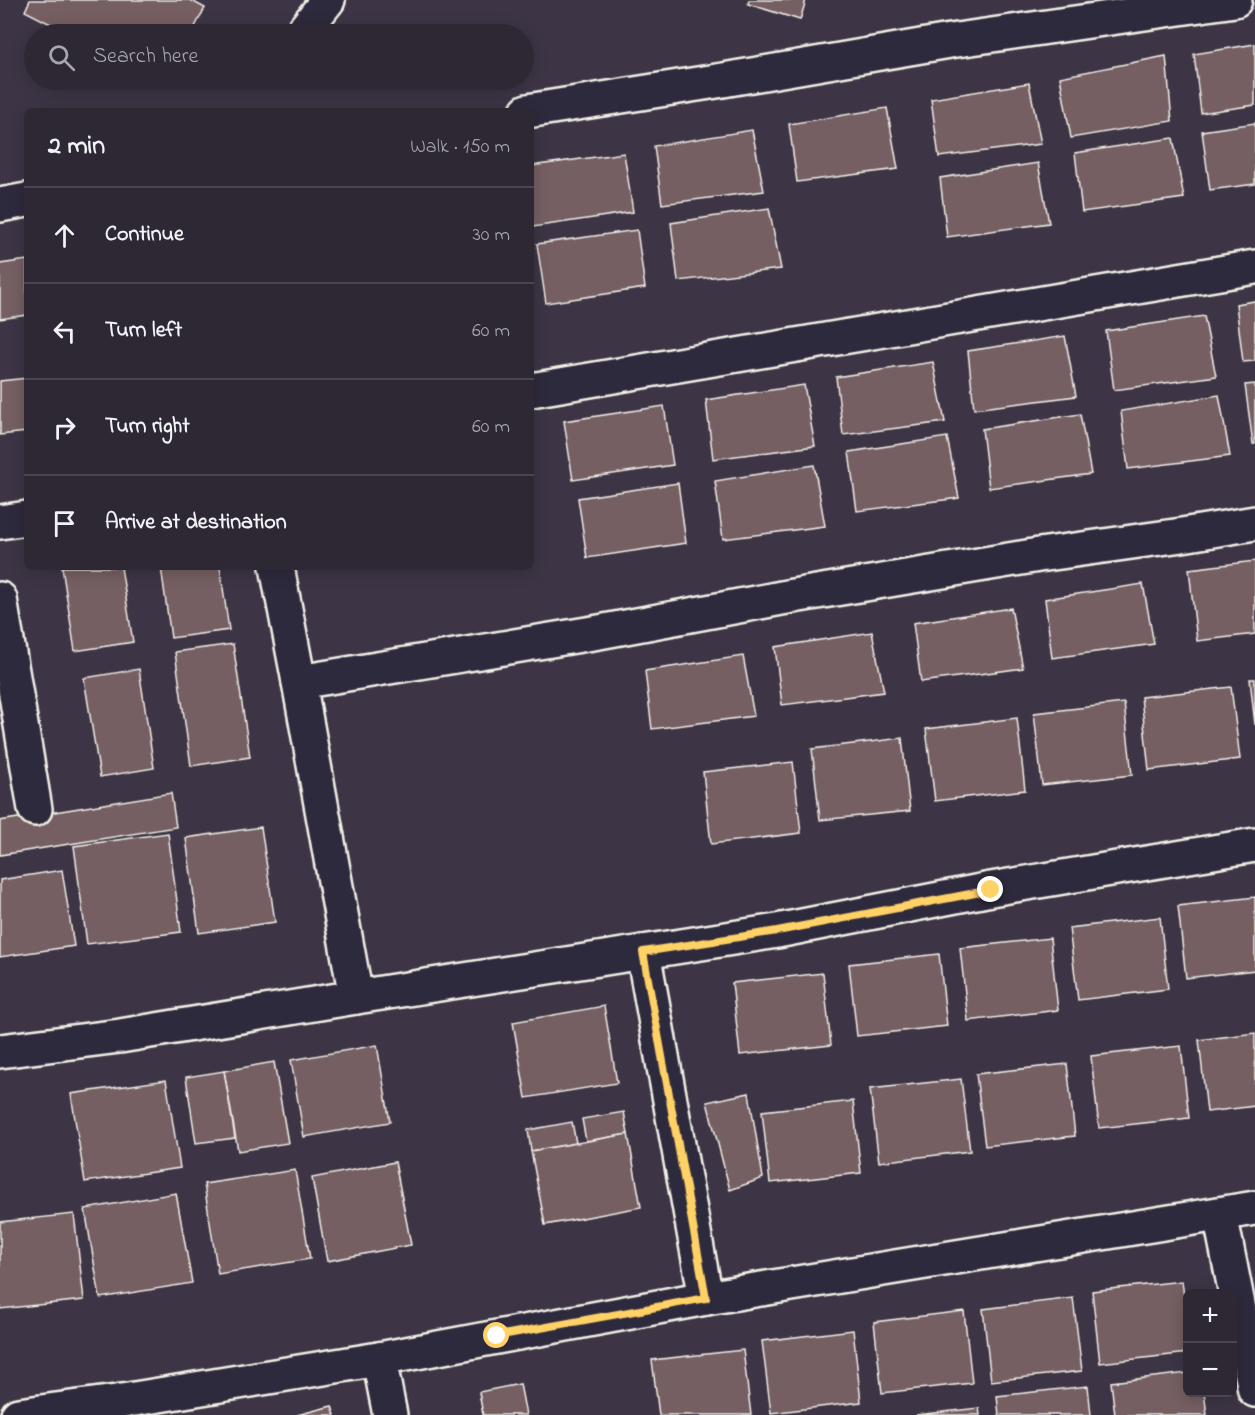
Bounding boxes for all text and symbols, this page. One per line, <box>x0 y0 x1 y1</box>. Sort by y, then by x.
search box <box>24 24 534 90</box>
icon: search <box>45 41 78 74</box>
text: Search here <box>93 41 198 73</box>
text: 2 min <box>48 128 105 166</box>
text: Walk · 150 m <box>410 133 510 162</box>
icon: ahead <box>48 219 81 252</box>
text: Continue <box>105 219 184 251</box>
text: 30 m <box>473 221 510 250</box>
icon: left <box>48 315 81 348</box>
text: Turn left <box>105 315 182 347</box>
text: 60 m <box>472 317 510 346</box>
icon: right <box>48 411 81 444</box>
text: Turn right <box>105 411 190 443</box>
text: 60 m <box>472 413 510 442</box>
icon: arrive <box>48 507 81 540</box>
text: Arrive at destination <box>105 507 287 539</box>
route end <box>977 876 1003 902</box>
map controls <box>1183 1289 1237 1397</box>
button: + <box>1183 1289 1237 1343</box>
route start <box>483 1322 509 1348</box>
button: − <box>1183 1343 1237 1397</box>

